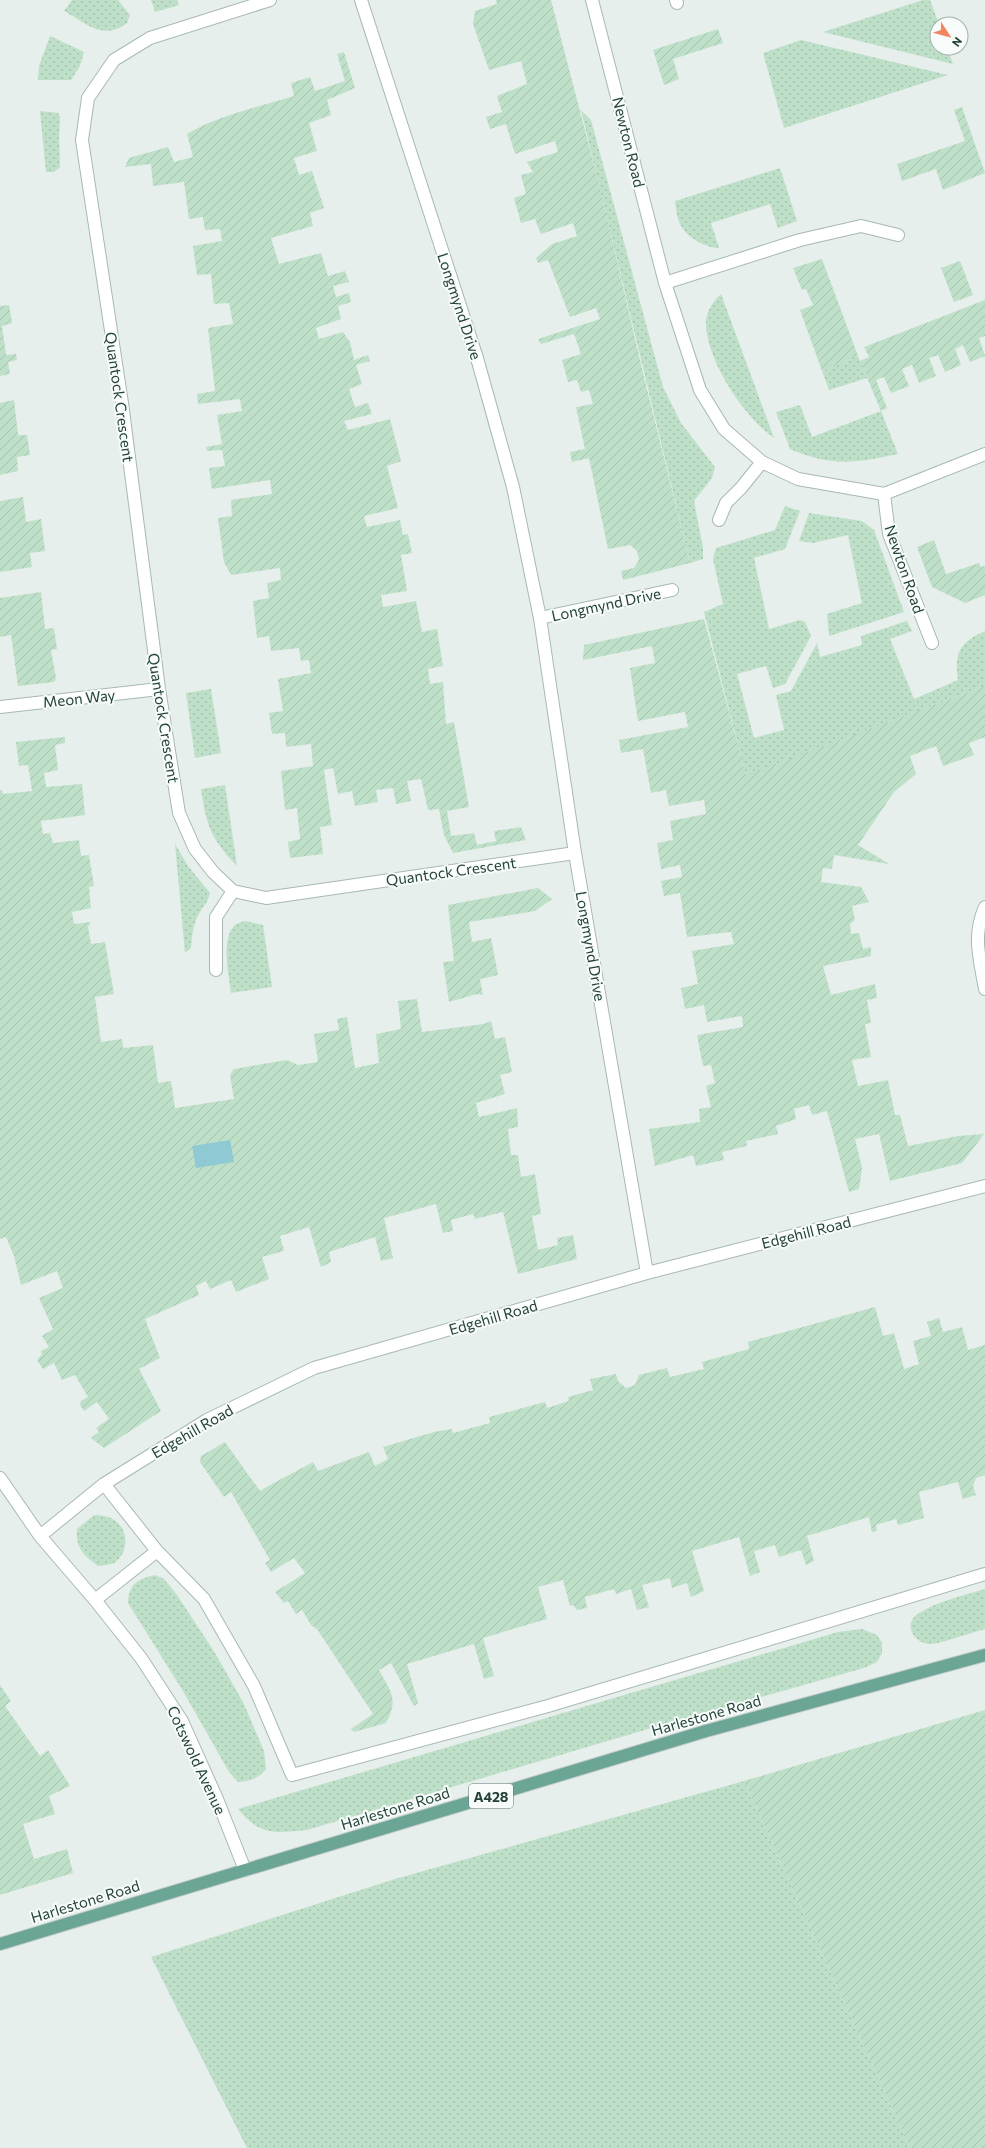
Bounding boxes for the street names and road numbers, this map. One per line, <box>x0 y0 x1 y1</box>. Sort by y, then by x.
street label: Newton Road <box>609 95 649 189</box>
street label: Longmynd Drive <box>434 250 486 362</box>
street label: Quantock Crescent <box>102 331 138 463</box>
street label: Newton Road <box>881 522 929 616</box>
street label: Longmynd Drive <box>550 584 662 624</box>
street label: Quantock Crescent <box>145 652 183 784</box>
street label: Meon Way <box>42 685 116 711</box>
street label: Quantock Crescent <box>385 853 517 889</box>
street label: Longmynd Drive <box>572 890 610 1002</box>
street label: Edgehill Road <box>759 1212 853 1252</box>
street label: Edgehill Road <box>447 1296 539 1338</box>
street label: Edgehill Road <box>148 1400 236 1462</box>
street label: Harlestone Road <box>649 1691 763 1739</box>
street label: Cotswold Avenue <box>164 1703 230 1817</box>
street label: Harlestone Road <box>338 1783 452 1833</box>
road number: A428 <box>469 1784 513 1808</box>
street label: Harlestone Road <box>28 1876 142 1926</box>

